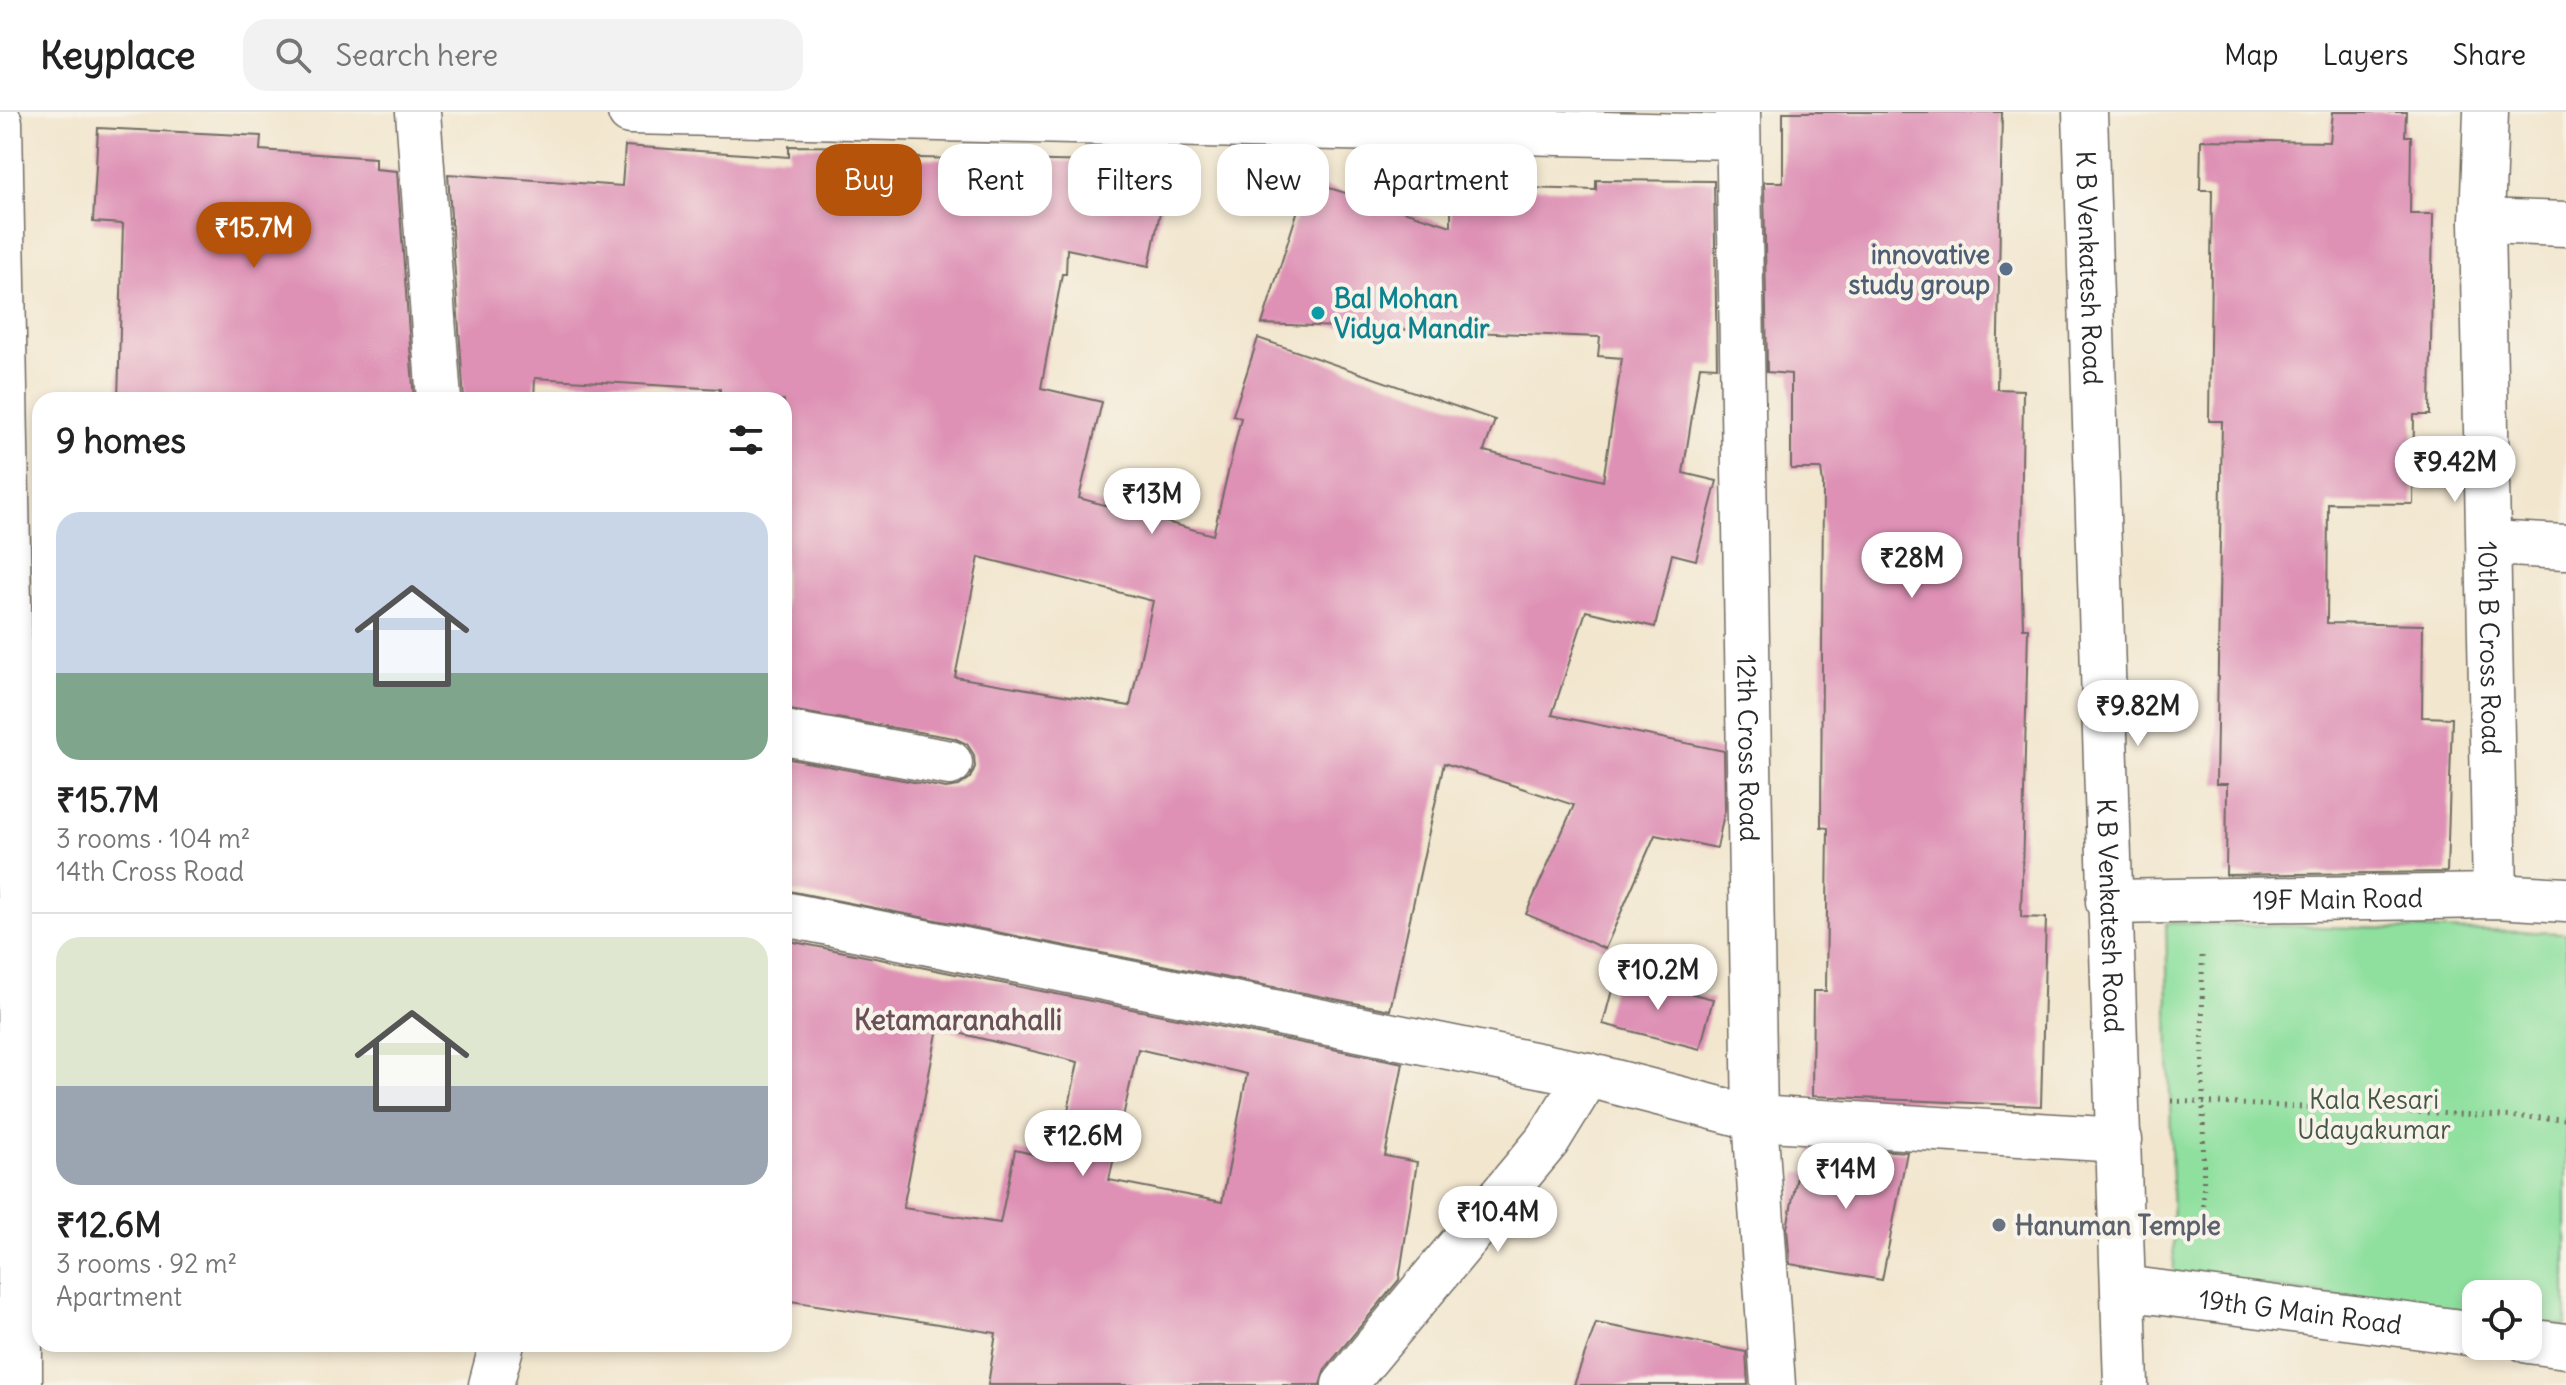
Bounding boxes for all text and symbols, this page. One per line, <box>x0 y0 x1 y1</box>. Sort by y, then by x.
search box <box>243 19 803 91</box>
text: Keyplace <box>40 32 195 79</box>
icon: search <box>271 33 315 77</box>
text: Search here <box>335 36 498 74</box>
text: Map <box>2224 37 2279 73</box>
text: Layers <box>2323 37 2409 73</box>
text: Share <box>2453 37 2526 73</box>
chip: Buy <box>816 144 922 216</box>
chip: Rent <box>938 144 1052 216</box>
chip: Filters <box>1068 144 1201 216</box>
chip: New <box>1217 144 1329 216</box>
chip: Apartment <box>1345 144 1537 216</box>
street label: K B Venkatesh Road <box>2070 150 2110 386</box>
pin: ₹15.7M <box>189 202 319 270</box>
text: ₹15.7M <box>214 211 294 244</box>
place label: innovative study group <box>1849 238 1990 301</box>
marker: innovative study group <box>1997 260 2015 278</box>
place label: Bal Mohan Vidya Mandir <box>1334 282 1490 345</box>
marker: Bal Mohan Vidya Mandir <box>1309 304 1327 322</box>
icon: filters <box>724 418 768 462</box>
text: 9 homes <box>56 419 186 462</box>
pin: ₹9.42M <box>2390 436 2520 504</box>
text: ₹9.42M <box>2413 445 2497 478</box>
pin: ₹13M <box>1105 468 1199 536</box>
text: ₹13M <box>1121 477 1183 510</box>
pin: ₹28M <box>1865 532 1959 600</box>
text: ₹28M <box>1879 541 1945 574</box>
street label: 10th B Cross Road <box>2472 541 2509 755</box>
icon: home <box>340 564 484 708</box>
street label: 12th Cross Road <box>1731 654 1767 842</box>
pin: ₹9.82M <box>2073 680 2203 748</box>
text: ₹9.82M <box>2096 689 2181 722</box>
text: ₹15.7M <box>56 778 160 821</box>
street label: K B Venkatesh Road <box>2091 798 2131 1033</box>
text: 3 rooms · 104 m² <box>56 822 251 855</box>
text: 14th Cross Road <box>56 855 244 888</box>
street label: 19F Main Road <box>2253 881 2423 916</box>
pin: ₹10.2M <box>1593 944 1723 1012</box>
text: ₹10.2M <box>1616 953 1700 986</box>
icon: home <box>340 989 484 1133</box>
district label: Ketamaranahalli <box>854 1002 1062 1038</box>
park label: Kala Kesari Udayakumar <box>2297 1083 2451 1146</box>
pin: ₹12.6M <box>1018 1110 1148 1178</box>
text: ₹12.6M <box>1043 1119 1123 1152</box>
pin: ₹14M <box>1799 1143 1893 1211</box>
text: ₹14M <box>1815 1152 1877 1185</box>
pin: ₹10.4M <box>1433 1186 1563 1254</box>
text: ₹10.4M <box>1456 1195 1540 1228</box>
text: ₹12.6M <box>56 1203 162 1246</box>
place label: Hanuman Temple <box>2015 1209 2221 1242</box>
marker: Hanuman Temple <box>1990 1216 2008 1234</box>
text: 3 rooms · 92 m² <box>56 1247 237 1280</box>
text: Apartment <box>56 1280 182 1313</box>
map controls <box>2462 1280 2542 1360</box>
button: locate <box>2462 1280 2542 1360</box>
street label: 19th G Main Road <box>2197 1281 2404 1341</box>

